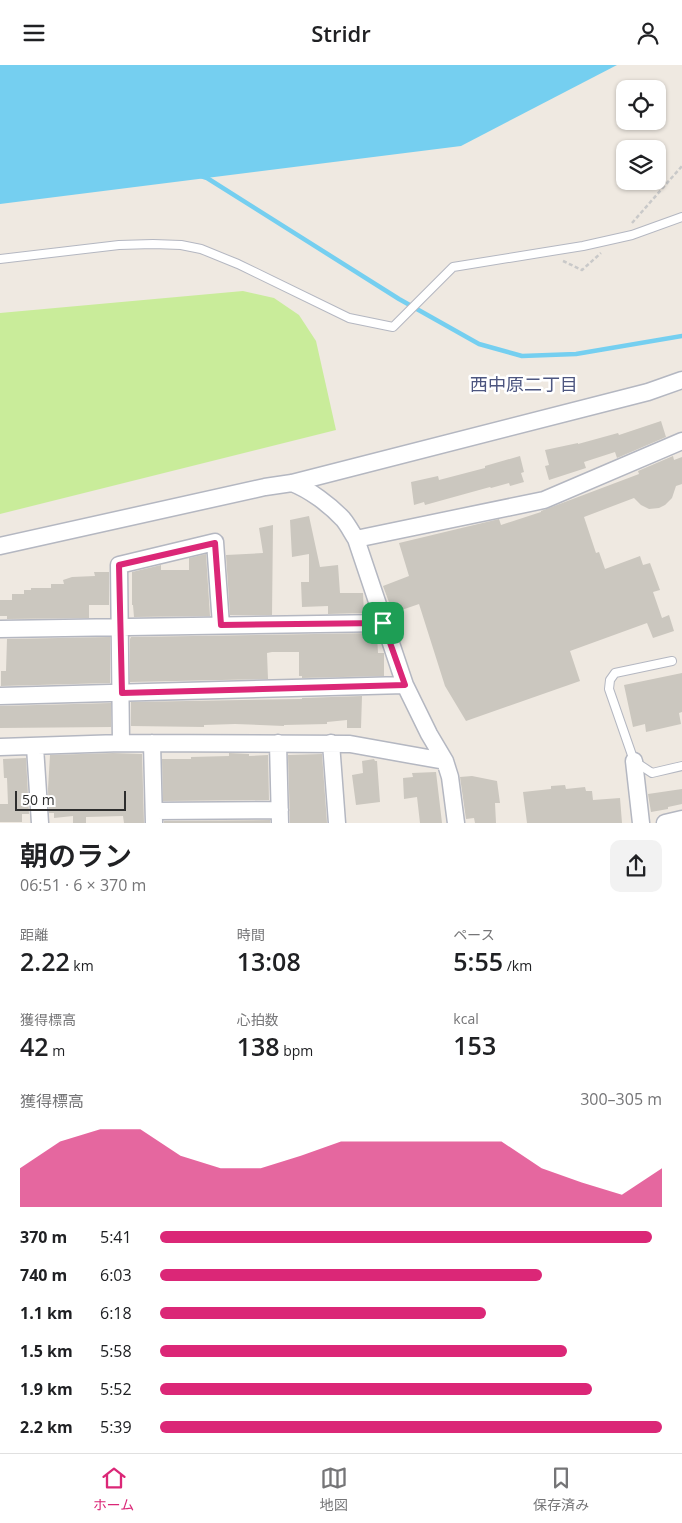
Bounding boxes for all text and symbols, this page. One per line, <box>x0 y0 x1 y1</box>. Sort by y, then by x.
text: Stridr <box>311 18 371 48</box>
icon: menu <box>20 19 48 47</box>
icon: person <box>634 19 662 47</box>
map controls <box>616 80 666 190</box>
button: locate <box>616 80 666 130</box>
button: layers <box>616 140 666 190</box>
district label: 西中原二丁目 <box>470 372 578 396</box>
pin <box>362 602 404 644</box>
icon: arrive <box>369 609 397 637</box>
scale bar <box>15 788 126 811</box>
text: 50 m <box>22 790 55 809</box>
text: 朝のラン <box>20 836 132 874</box>
button: share <box>610 840 662 892</box>
text: 06:51 · 6 × 370 m <box>20 874 146 896</box>
text: 距離 <box>20 925 48 944</box>
text: 時間 <box>237 925 265 944</box>
text: ペース <box>453 925 495 944</box>
text: 2.22 <box>20 944 70 978</box>
text: 13:08 <box>237 944 301 978</box>
text: 5:55 <box>453 944 503 978</box>
text: km <box>70 956 94 975</box>
text: /km <box>503 956 532 975</box>
text: kcal <box>453 1009 479 1028</box>
text: 獲得標高 <box>20 1010 76 1029</box>
text: 心拍数 <box>237 1010 279 1029</box>
text: 153 <box>453 1028 496 1062</box>
text: 42 <box>20 1029 49 1063</box>
text: 138 <box>237 1029 280 1063</box>
text: m <box>49 1041 65 1060</box>
text: bpm <box>280 1041 313 1060</box>
text: 300–305 m <box>580 1088 662 1110</box>
text: 獲得標高 <box>20 1090 84 1112</box>
text: 370 m <box>20 1226 67 1248</box>
text: 5:41 <box>100 1226 132 1248</box>
text: 740 m <box>20 1264 67 1286</box>
text: 6:03 <box>100 1264 132 1286</box>
text: 1.1 km <box>20 1302 73 1324</box>
text: 6:18 <box>100 1302 132 1324</box>
text: 1.5 km <box>20 1340 73 1362</box>
text: 5:58 <box>100 1340 132 1362</box>
text: 1.9 km <box>20 1378 73 1400</box>
text: 5:52 <box>100 1378 132 1400</box>
text: 2.2 km <box>20 1416 73 1438</box>
text: 5:39 <box>100 1416 132 1438</box>
tab: ホーム <box>93 1464 134 1514</box>
tab: 地図 <box>320 1464 348 1514</box>
tab: 保存済み <box>533 1464 589 1514</box>

